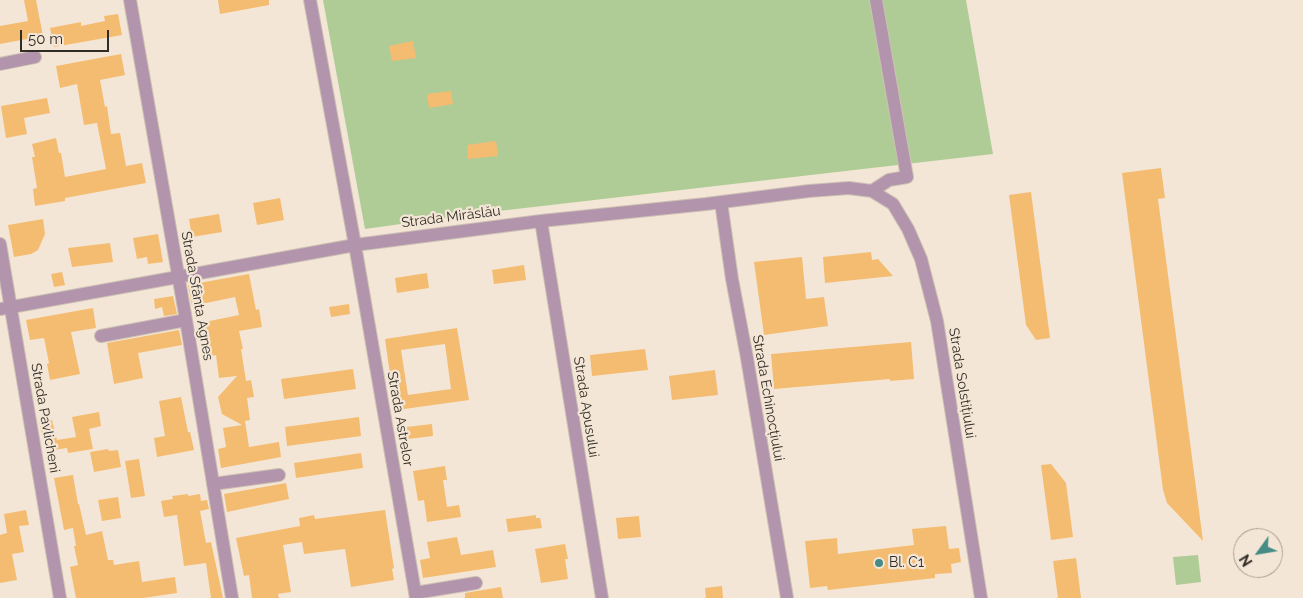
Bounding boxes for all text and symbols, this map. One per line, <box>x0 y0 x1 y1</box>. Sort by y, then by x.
scale bar <box>22 20 111 52</box>
text: 50 m <box>28 30 63 48</box>
street label: Strada Mirăslău <box>400 203 502 231</box>
street label: Strada Sfânta Agnes <box>177 230 217 362</box>
street label: Strada Solstițiului <box>945 326 979 440</box>
street label: Strada Echinocțiului <box>749 333 787 463</box>
street label: Strada Apusului <box>570 355 602 459</box>
street label: Strada Pavlicheni <box>27 362 63 474</box>
street label: Strada Astrelor <box>383 370 417 468</box>
north arrow <box>1233 528 1283 578</box>
text: N <box>1237 552 1256 569</box>
place label: Bl. C1 <box>889 555 924 571</box>
marker: Bl. C1 <box>873 557 885 569</box>

